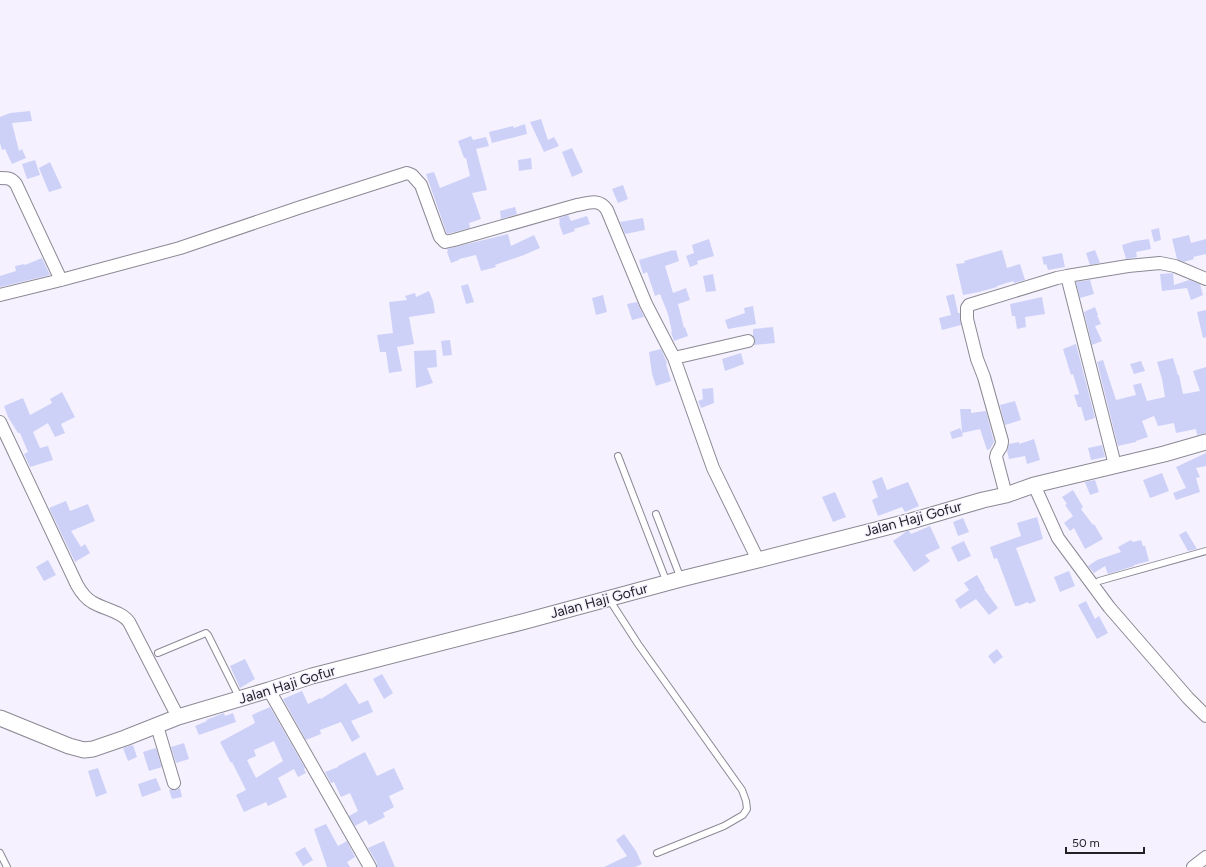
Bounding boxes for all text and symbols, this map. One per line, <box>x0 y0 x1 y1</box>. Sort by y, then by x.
street label: Jalan Haji Gofur <box>862 498 964 540</box>
street label: Jalan Haji Gofur <box>548 580 650 622</box>
street label: Jalan Haji Gofur <box>236 662 338 708</box>
scale bar <box>1066 829 1144 855</box>
text: 50 m <box>1072 836 1100 850</box>

